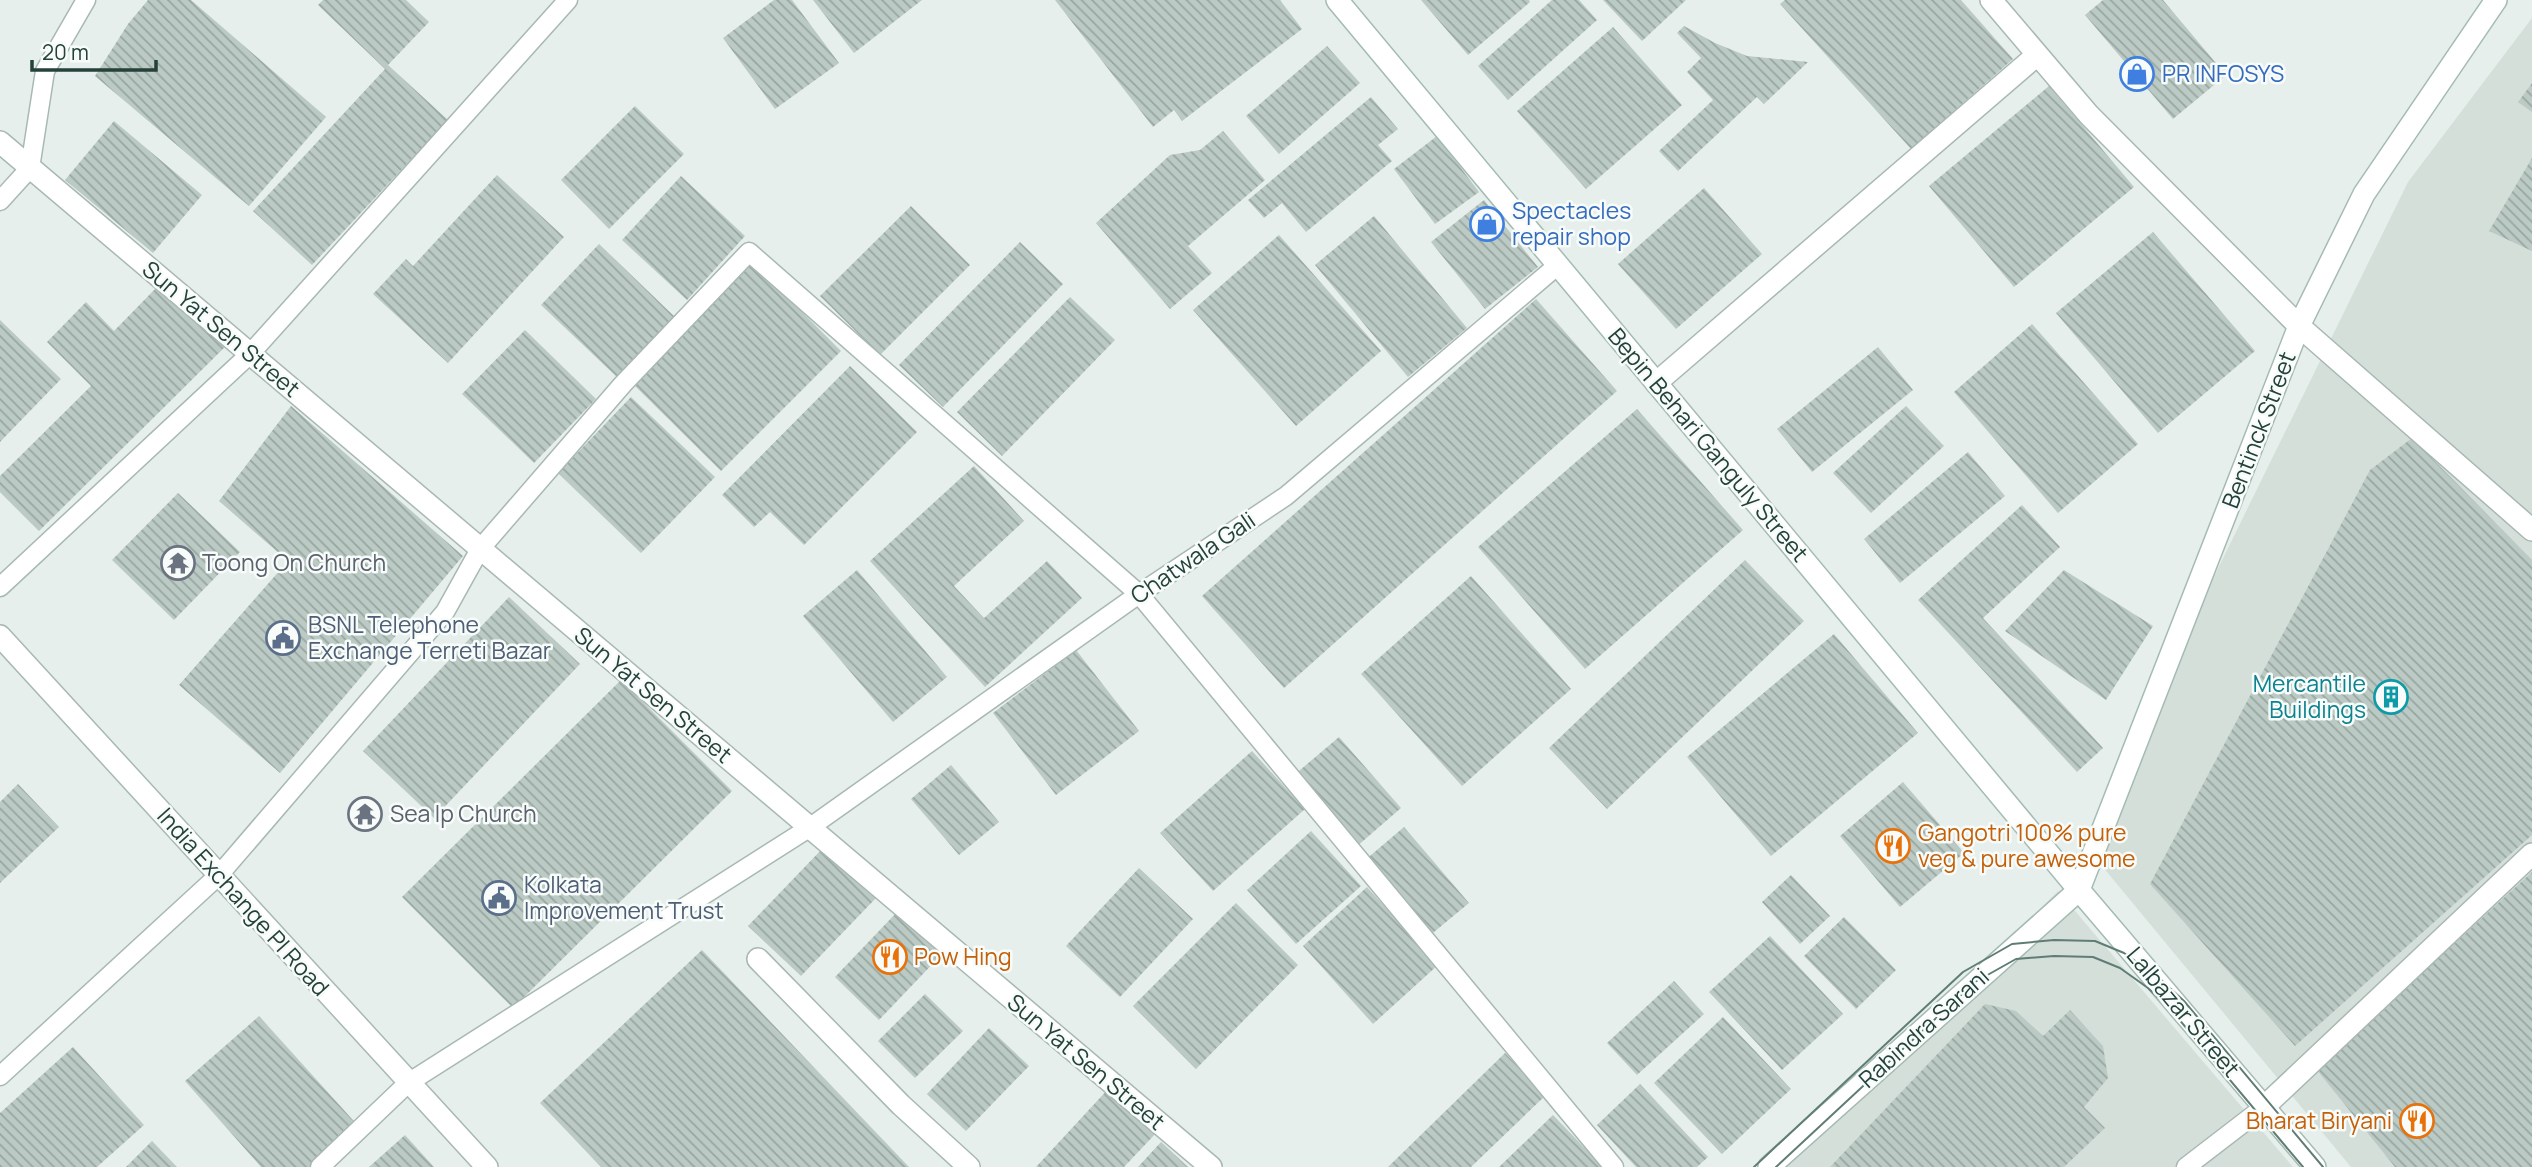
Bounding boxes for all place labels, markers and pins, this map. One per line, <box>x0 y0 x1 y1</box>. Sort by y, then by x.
shop icon: PR INFOSYS <box>2118 55 2156 93</box>
place label: PR INFOSYS <box>2162 57 2284 89</box>
place label: Spectacles repair shop <box>1512 194 1631 252</box>
shop icon: Spectacles repair shop <box>1468 205 1506 243</box>
temple icon: Toong On Church <box>159 544 197 582</box>
place label: Toong On Church <box>202 546 386 578</box>
place label: BSNL Telephone Exchange Terreti Bazar <box>308 608 551 666</box>
public building icon: BSNL Telephone Exchange Terreti Bazar <box>264 619 302 657</box>
place label: Mercantile Buildings <box>2253 667 2366 725</box>
building icon: Mercantile Buildings <box>2372 678 2410 716</box>
temple icon: Sea Ip Church <box>346 795 384 833</box>
place label: Sea Ip Church <box>390 797 537 829</box>
place label: Gangotri 100% pure veg & pure awesome <box>1918 816 2135 874</box>
restaurant icon: Gangotri 100% pure veg & pure awesome <box>1874 827 1912 865</box>
place label: Kolkata Improvement Trust <box>524 868 724 926</box>
public building icon: Kolkata Improvement Trust <box>480 879 518 917</box>
restaurant icon: Pow Hing <box>871 938 909 976</box>
place label: Pow Hing <box>914 940 1012 972</box>
restaurant icon: Bharat Biryani <box>2398 1102 2436 1140</box>
place label: Bharat Biryani <box>2246 1104 2392 1136</box>

